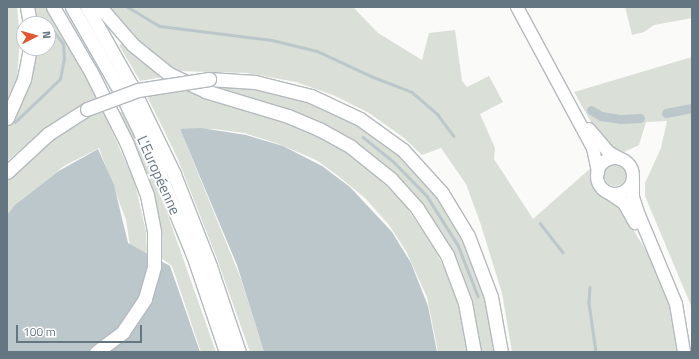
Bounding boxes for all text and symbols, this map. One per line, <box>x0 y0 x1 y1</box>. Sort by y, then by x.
north arrow <box>16 16 56 56</box>
text: N <box>39 30 55 39</box>
street label: L'Européenne <box>134 133 184 217</box>
scale bar <box>18 317 144 343</box>
text: 100 m <box>23 322 56 341</box>

